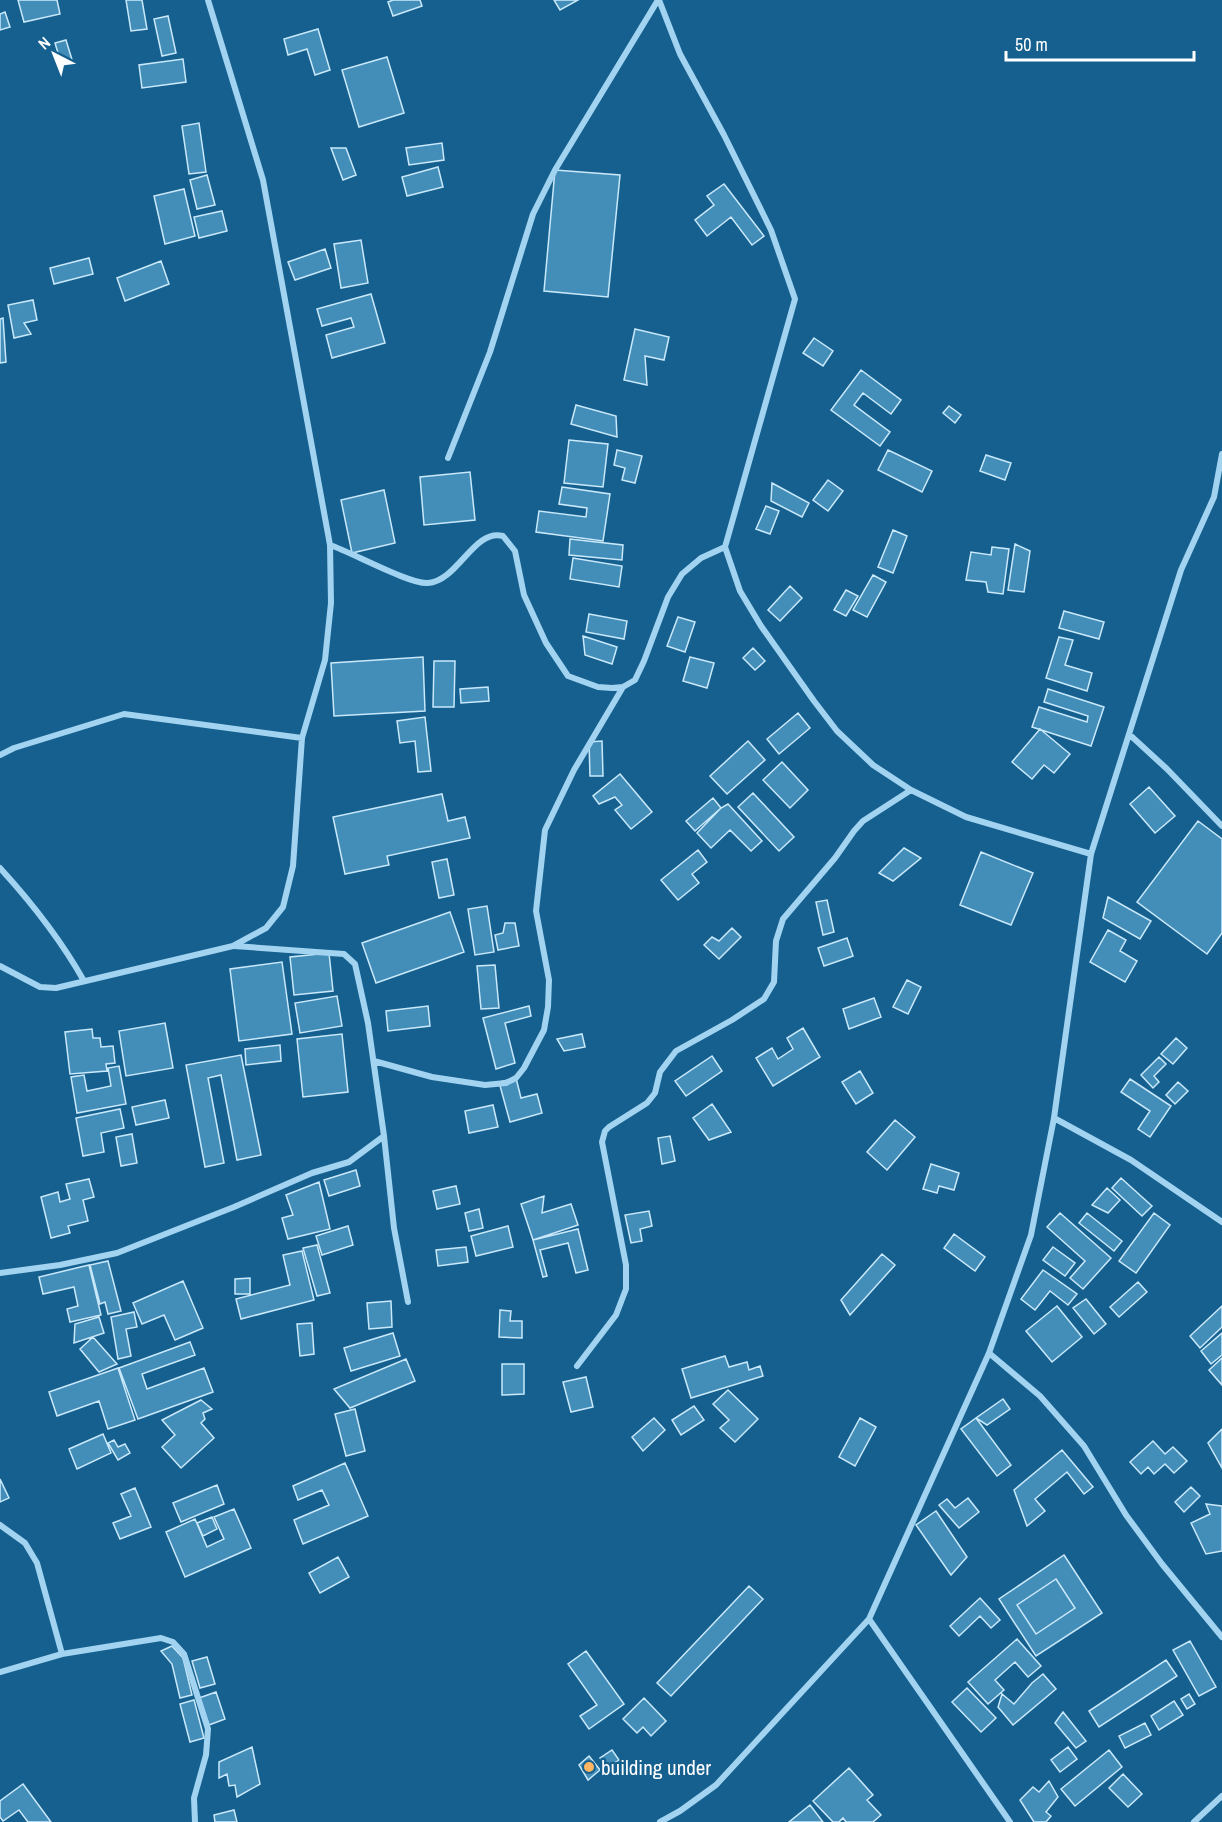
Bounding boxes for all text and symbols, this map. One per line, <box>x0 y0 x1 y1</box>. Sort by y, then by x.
north arrow <box>24 24 84 84</box>
scale bar <box>1006 24 1194 62</box>
text: N <box>33 32 55 54</box>
text: 50 m <box>1015 32 1048 57</box>
place label: building under <box>601 1753 711 1782</box>
marker: building under <box>582 1760 596 1774</box>

